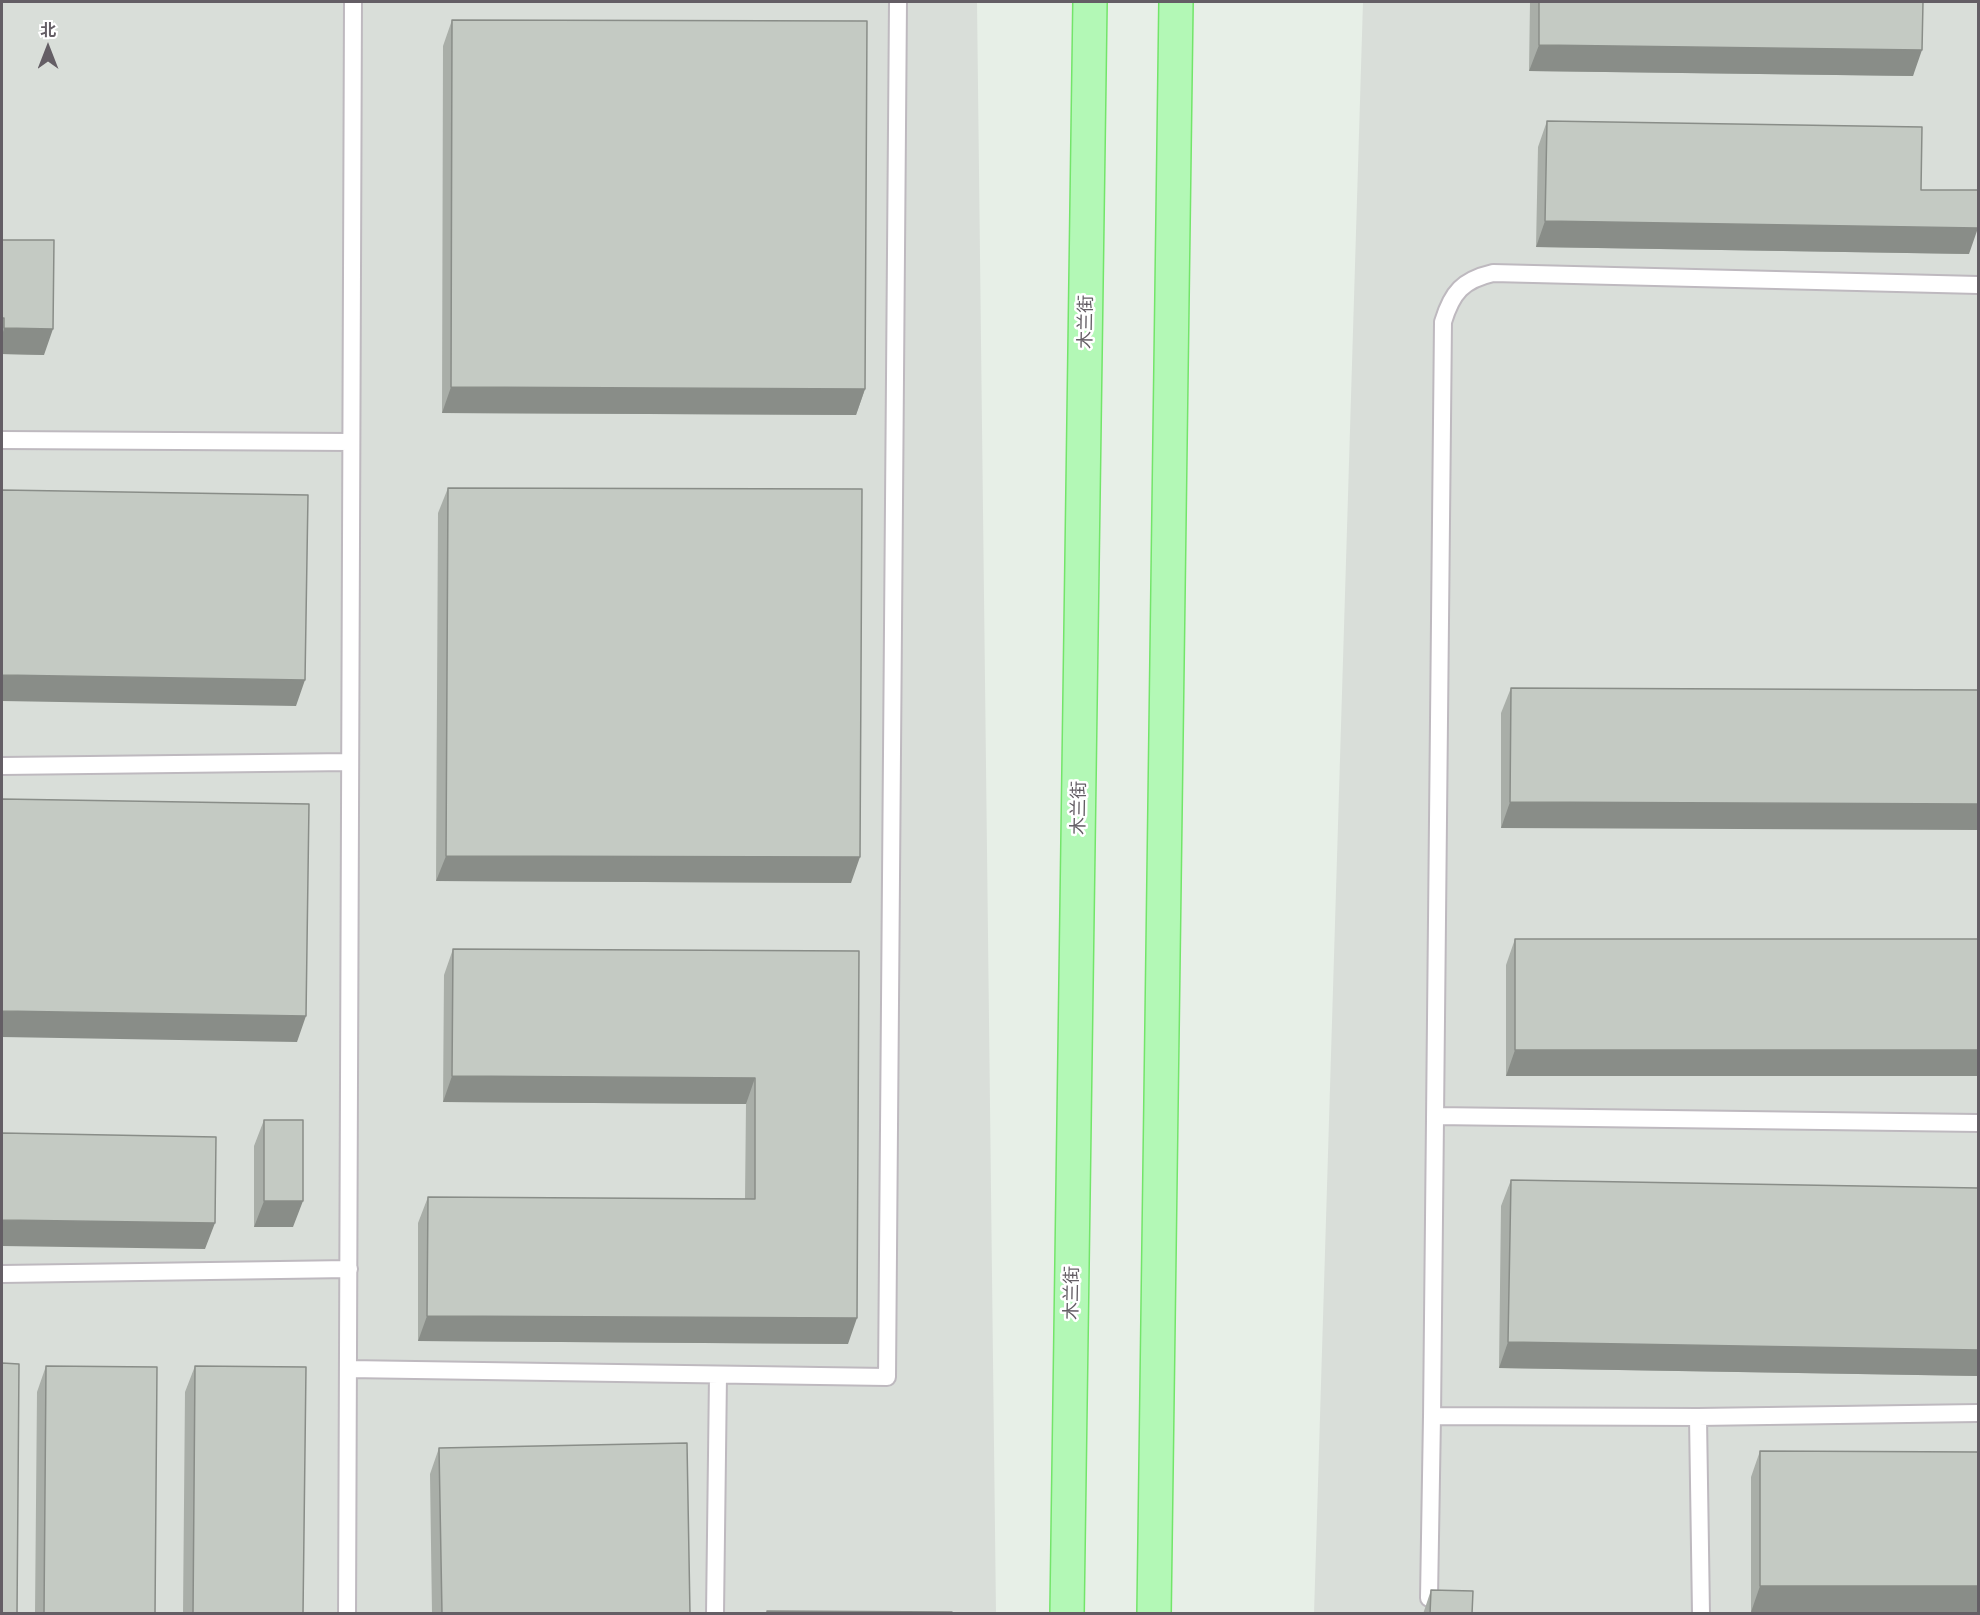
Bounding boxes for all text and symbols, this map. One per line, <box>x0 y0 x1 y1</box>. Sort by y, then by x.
north arrow <box>18 18 78 78</box>
text: 北 <box>40 20 56 40</box>
street label: 木兰街 <box>1075 295 1097 349</box>
street label: 木兰街 <box>1068 781 1090 835</box>
street label: 木兰街 <box>1061 1266 1083 1320</box>

